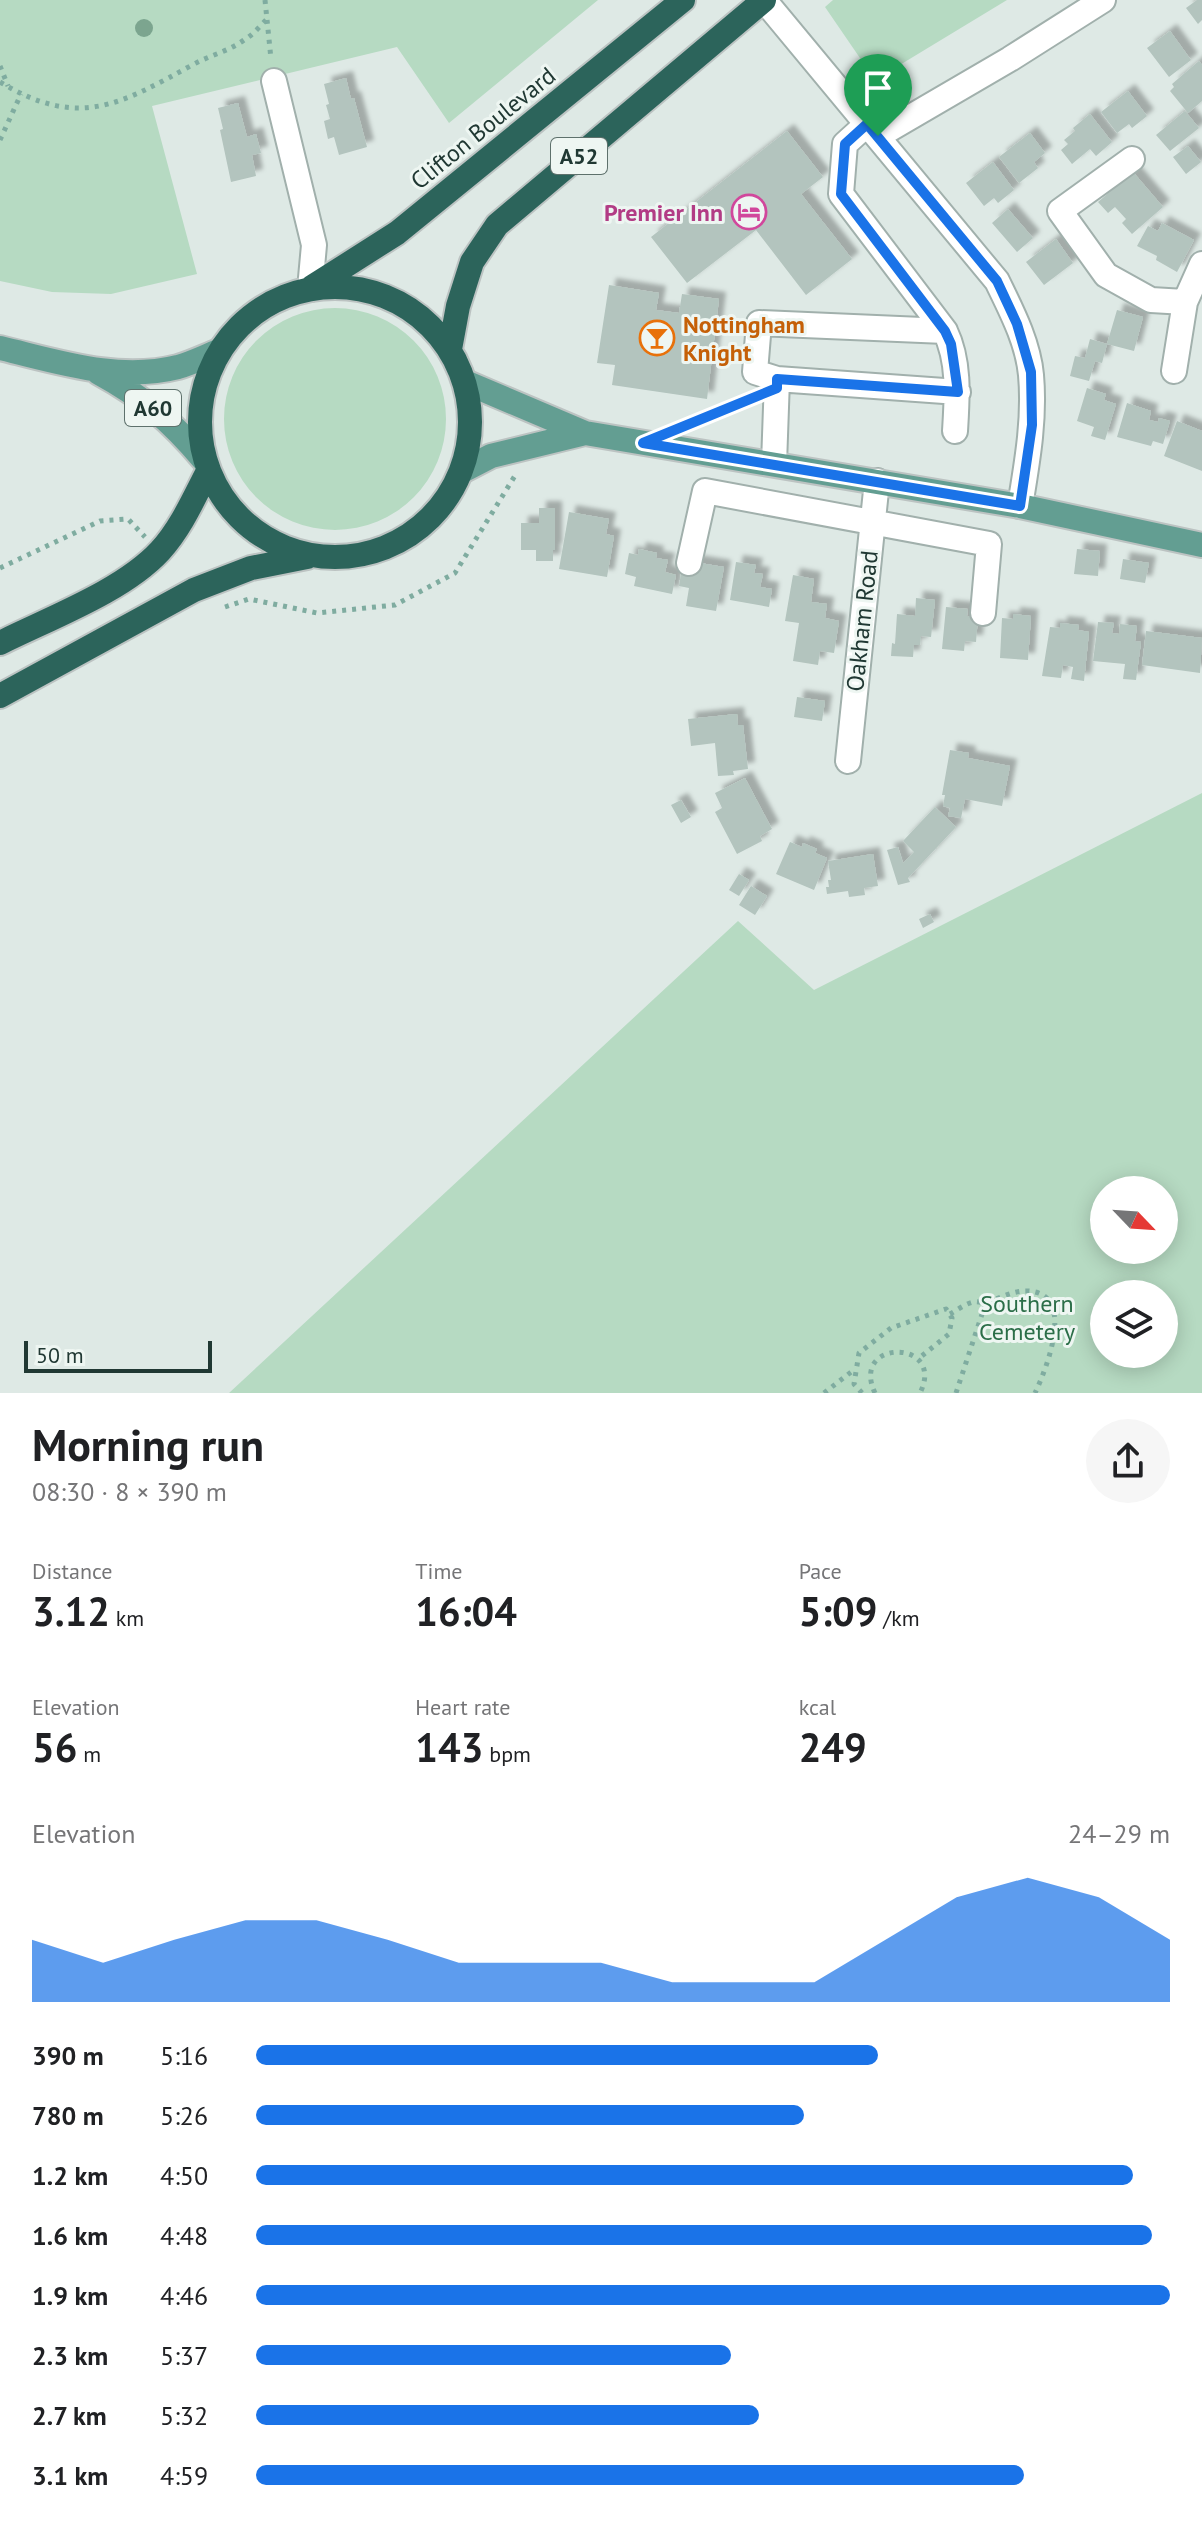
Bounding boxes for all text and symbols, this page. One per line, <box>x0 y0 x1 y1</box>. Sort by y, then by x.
pin <box>844 54 912 136</box>
street label: Clifton Boulevard <box>404 60 562 196</box>
icon: arrive <box>856 66 900 110</box>
road number: A52 <box>551 138 607 174</box>
hotel icon: Premier Inn <box>730 193 768 231</box>
place label: Premier Inn <box>604 197 723 228</box>
place label: Nottingham Knight <box>683 309 805 368</box>
bar icon: Nottingham Knight <box>638 319 676 357</box>
road number: A60 <box>125 390 181 426</box>
street label: Oakham Road <box>839 549 885 693</box>
north arrow <box>1090 1176 1178 1264</box>
map controls <box>1090 1176 1178 1368</box>
button: layers <box>1090 1280 1178 1368</box>
park label: Southern Cemetery <box>979 1288 1075 1347</box>
scale bar <box>24 1337 212 1373</box>
text: 50 m <box>36 1341 84 1369</box>
text: Morning run <box>32 1416 264 1473</box>
button: share <box>1086 1419 1170 1503</box>
text: 08:30 · 8 × 390 m <box>32 1475 227 1508</box>
text: Distance <box>32 1557 113 1585</box>
text: Time <box>415 1557 462 1585</box>
text: Pace <box>799 1557 842 1585</box>
text: 3.12 <box>32 1585 110 1637</box>
text: 16:04 <box>415 1585 517 1637</box>
text: 5:09 <box>799 1585 877 1637</box>
text: km <box>110 1604 144 1632</box>
text: /km <box>877 1604 920 1632</box>
text: Elevation <box>32 1693 120 1721</box>
text: Heart rate <box>415 1693 510 1721</box>
text: kcal <box>799 1693 836 1721</box>
text: 56 <box>32 1721 77 1773</box>
text: 143 <box>415 1721 483 1773</box>
text: 249 <box>799 1721 867 1773</box>
text: m <box>77 1740 101 1768</box>
text: bpm <box>483 1740 531 1768</box>
text: Elevation <box>32 1817 136 1850</box>
text: 24–29 m <box>1068 1817 1170 1850</box>
text: 390 m <box>32 2039 104 2072</box>
text: 5:16 <box>160 2039 208 2072</box>
text: 780 m <box>32 2099 104 2132</box>
text: 5:26 <box>160 2099 208 2132</box>
text: 1.2 km <box>32 2159 108 2192</box>
text: 4:50 <box>160 2159 208 2192</box>
text: 1.6 km <box>32 2219 108 2252</box>
text: 4:48 <box>160 2219 208 2252</box>
text: 1.9 km <box>32 2279 108 2312</box>
text: 4:46 <box>160 2279 208 2312</box>
text: 2.3 km <box>32 2339 108 2372</box>
text: 5:37 <box>160 2339 208 2372</box>
text: 2.7 km <box>32 2399 107 2432</box>
text: 5:32 <box>160 2399 208 2432</box>
text: 3.1 km <box>32 2459 108 2492</box>
text: 4:59 <box>160 2459 208 2492</box>

